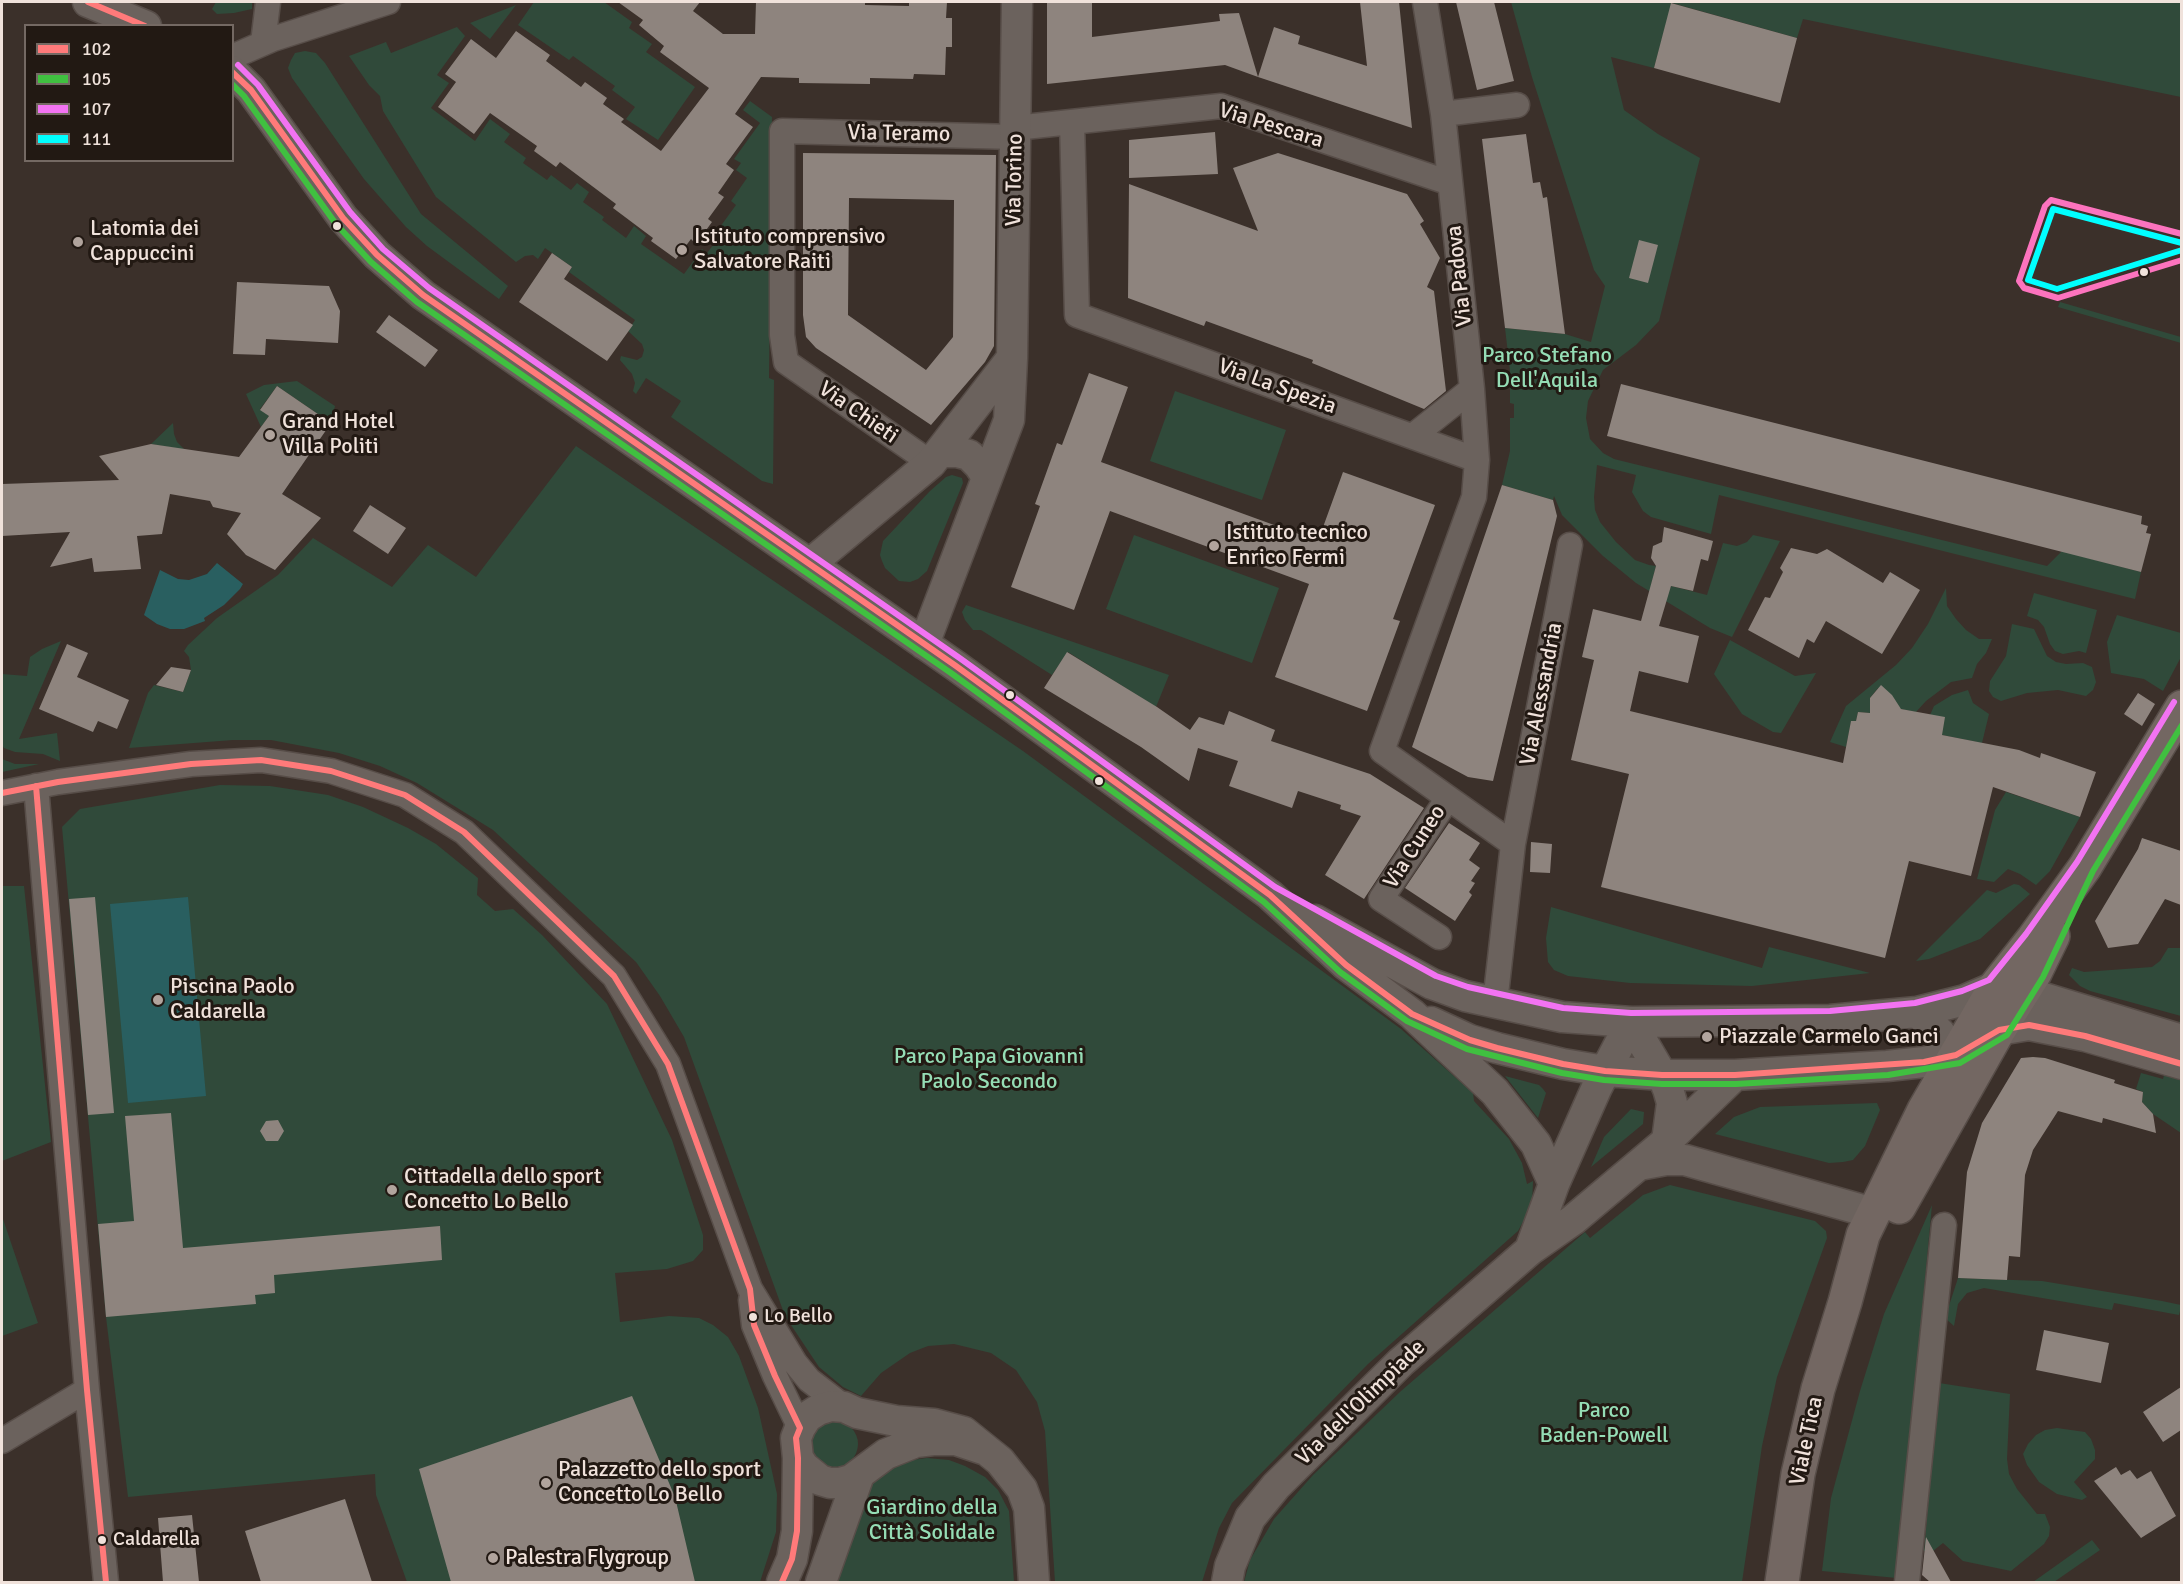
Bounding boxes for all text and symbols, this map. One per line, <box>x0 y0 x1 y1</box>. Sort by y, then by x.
legend <box>24 24 234 162</box>
text: 102 <box>82 38 111 60</box>
text: 105 <box>82 68 111 90</box>
text: 107 <box>82 98 111 120</box>
street label: Via Pescara <box>1216 98 1326 154</box>
street label: Via Teramo <box>847 120 951 148</box>
text: 111 <box>82 128 111 150</box>
street label: Via Torino <box>1001 133 1029 227</box>
place label: Latomia dei Cappuccini <box>90 216 199 268</box>
unlabelled marker <box>331 220 343 232</box>
place label: Istituto comprensivo Salvatore Raiti <box>694 224 885 276</box>
street label: Via Padova <box>1442 224 1478 328</box>
marker: Latomia dei Cappuccini <box>71 235 85 249</box>
marker: Istituto comprensivo Salvatore Raiti <box>675 243 689 257</box>
unlabelled marker <box>2138 266 2150 278</box>
park label: Parco Stefano Dell'Aquila <box>1482 343 1612 394</box>
street label: Via La Spezia <box>1214 353 1340 421</box>
street label: Via Chieti <box>813 376 903 450</box>
place label: Grand Hotel Villa Politi <box>282 409 395 460</box>
marker: Grand Hotel Villa Politi <box>263 428 277 442</box>
place label: Istituto tecnico Enrico Fermi <box>1226 520 1368 572</box>
marker: Istituto tecnico Enrico Fermi <box>1207 539 1221 553</box>
street label: Via Alessandria <box>1515 620 1569 768</box>
unlabelled marker <box>1004 689 1016 701</box>
unlabelled marker <box>1093 775 1105 787</box>
street label: Via Cuneo <box>1378 800 1452 894</box>
place label: Piscina Paolo Caldarella <box>170 974 295 1026</box>
marker: Piscina Paolo Caldarella <box>151 993 165 1007</box>
place label: Piazzale Carmelo Ganci <box>1719 1024 1939 1050</box>
marker: Piazzale Carmelo Ganci <box>1700 1030 1714 1044</box>
park label: Parco Papa Giovanni Paolo Secondo <box>894 1044 1084 1096</box>
place label: Cittadella dello sport Concetto Lo Bello <box>404 1164 601 1216</box>
marker: Cittadella dello sport Concetto Lo Bello <box>385 1183 399 1197</box>
place label: Lo Bello <box>764 1305 833 1329</box>
marker: Lo Bello <box>747 1311 759 1323</box>
street label: Via dell'Olimpiade <box>1291 1335 1431 1471</box>
street label: Viale Tica <box>1785 1394 1829 1488</box>
park label: Parco Baden-Powell <box>1539 1398 1669 1450</box>
place label: Palazzetto dello sport Concetto Lo Bello <box>558 1457 761 1508</box>
marker: Palazzetto dello sport Concetto Lo Bello <box>539 1476 553 1490</box>
park label: Giardino della Città Solidale <box>866 1495 998 1546</box>
place label: Caldarella <box>113 1528 200 1552</box>
marker: Caldarella <box>96 1534 108 1546</box>
place label: Palestra Flygroup <box>505 1545 669 1571</box>
marker: Palestra Flygroup <box>486 1551 500 1565</box>

